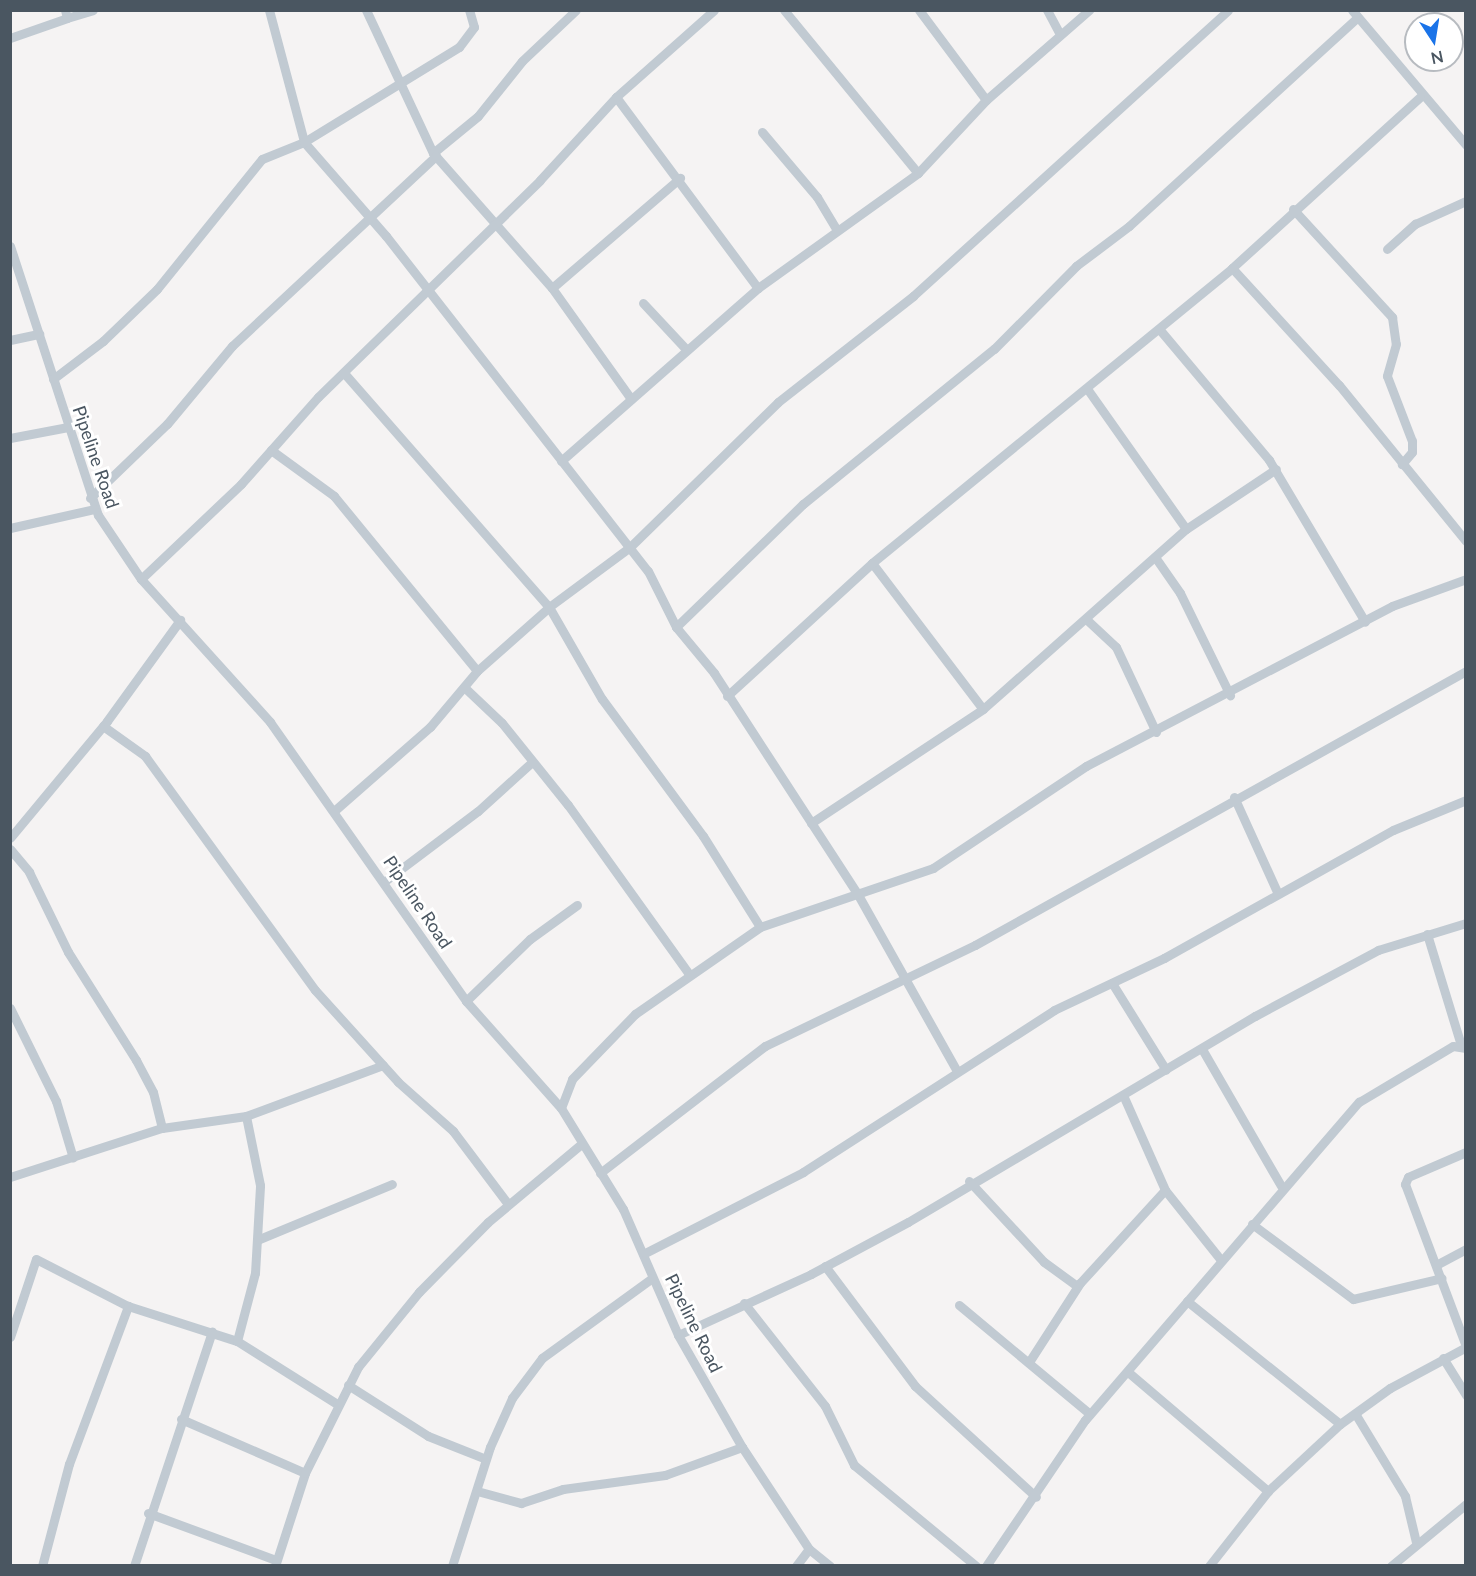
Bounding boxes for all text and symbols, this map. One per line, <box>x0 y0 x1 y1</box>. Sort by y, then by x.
north arrow <box>1404 12 1464 72</box>
text: N <box>1429 48 1445 69</box>
street label: Pipeline Road <box>68 403 124 511</box>
street label: Pipeline Road <box>379 851 457 953</box>
street label: Pipeline Road <box>661 1270 727 1376</box>

